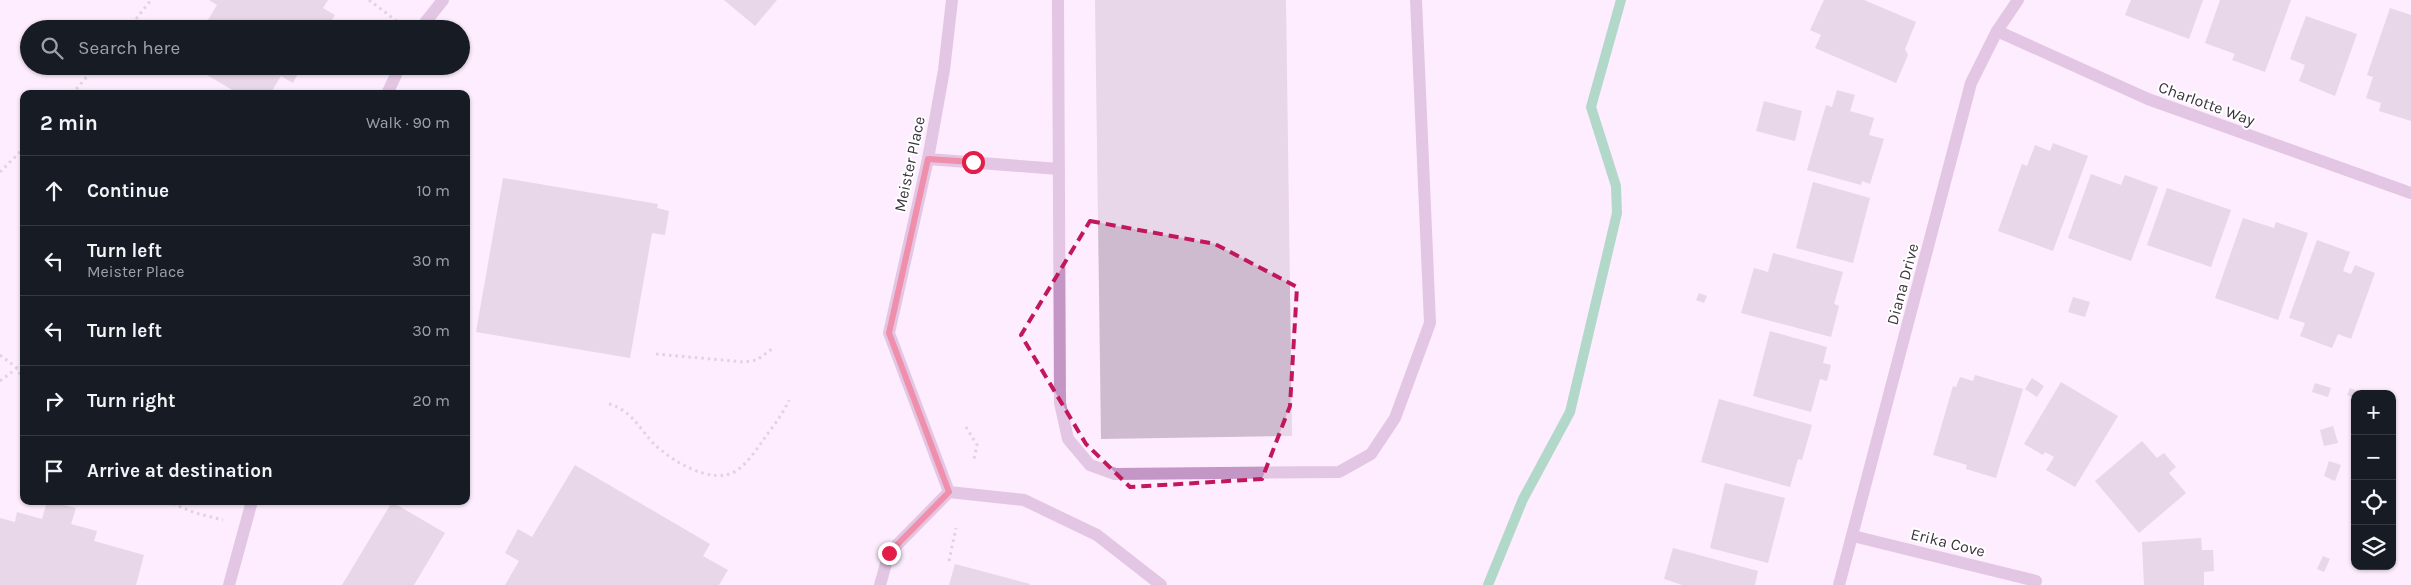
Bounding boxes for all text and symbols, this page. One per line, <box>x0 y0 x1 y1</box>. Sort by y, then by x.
search box <box>20 20 470 75</box>
icon: search <box>38 34 66 62</box>
text: Search here <box>78 37 180 59</box>
street label: Charlotte Way <box>2156 77 2258 130</box>
text: 2 min <box>40 111 98 135</box>
text: Walk · 90 m <box>366 113 450 132</box>
street label: Meister Place <box>890 115 929 214</box>
route start <box>962 151 985 174</box>
icon: ahead <box>40 177 68 205</box>
text: Continue <box>87 180 169 202</box>
text: 10 m <box>416 181 450 200</box>
text: Turn left <box>87 240 162 262</box>
street label: Diana Drive <box>1882 241 1923 327</box>
icon: left <box>40 247 68 275</box>
text: 30 m <box>412 251 450 270</box>
text: Meister Place <box>87 262 184 281</box>
icon: left <box>40 317 68 345</box>
text: Turn left <box>87 320 162 342</box>
text: 30 m <box>412 321 450 340</box>
icon: right <box>40 387 68 415</box>
text: Turn right <box>87 390 176 412</box>
map controls <box>2351 390 2396 570</box>
button: + <box>2351 390 2396 435</box>
text: 20 m <box>412 391 450 410</box>
button: − <box>2351 435 2396 480</box>
icon: arrive <box>40 457 68 485</box>
text: Arrive at destination <box>87 460 273 482</box>
button: locate <box>2351 480 2396 525</box>
street label: Erika Cove <box>1909 524 1987 561</box>
button: layers <box>2351 525 2396 570</box>
route end <box>878 542 901 565</box>

